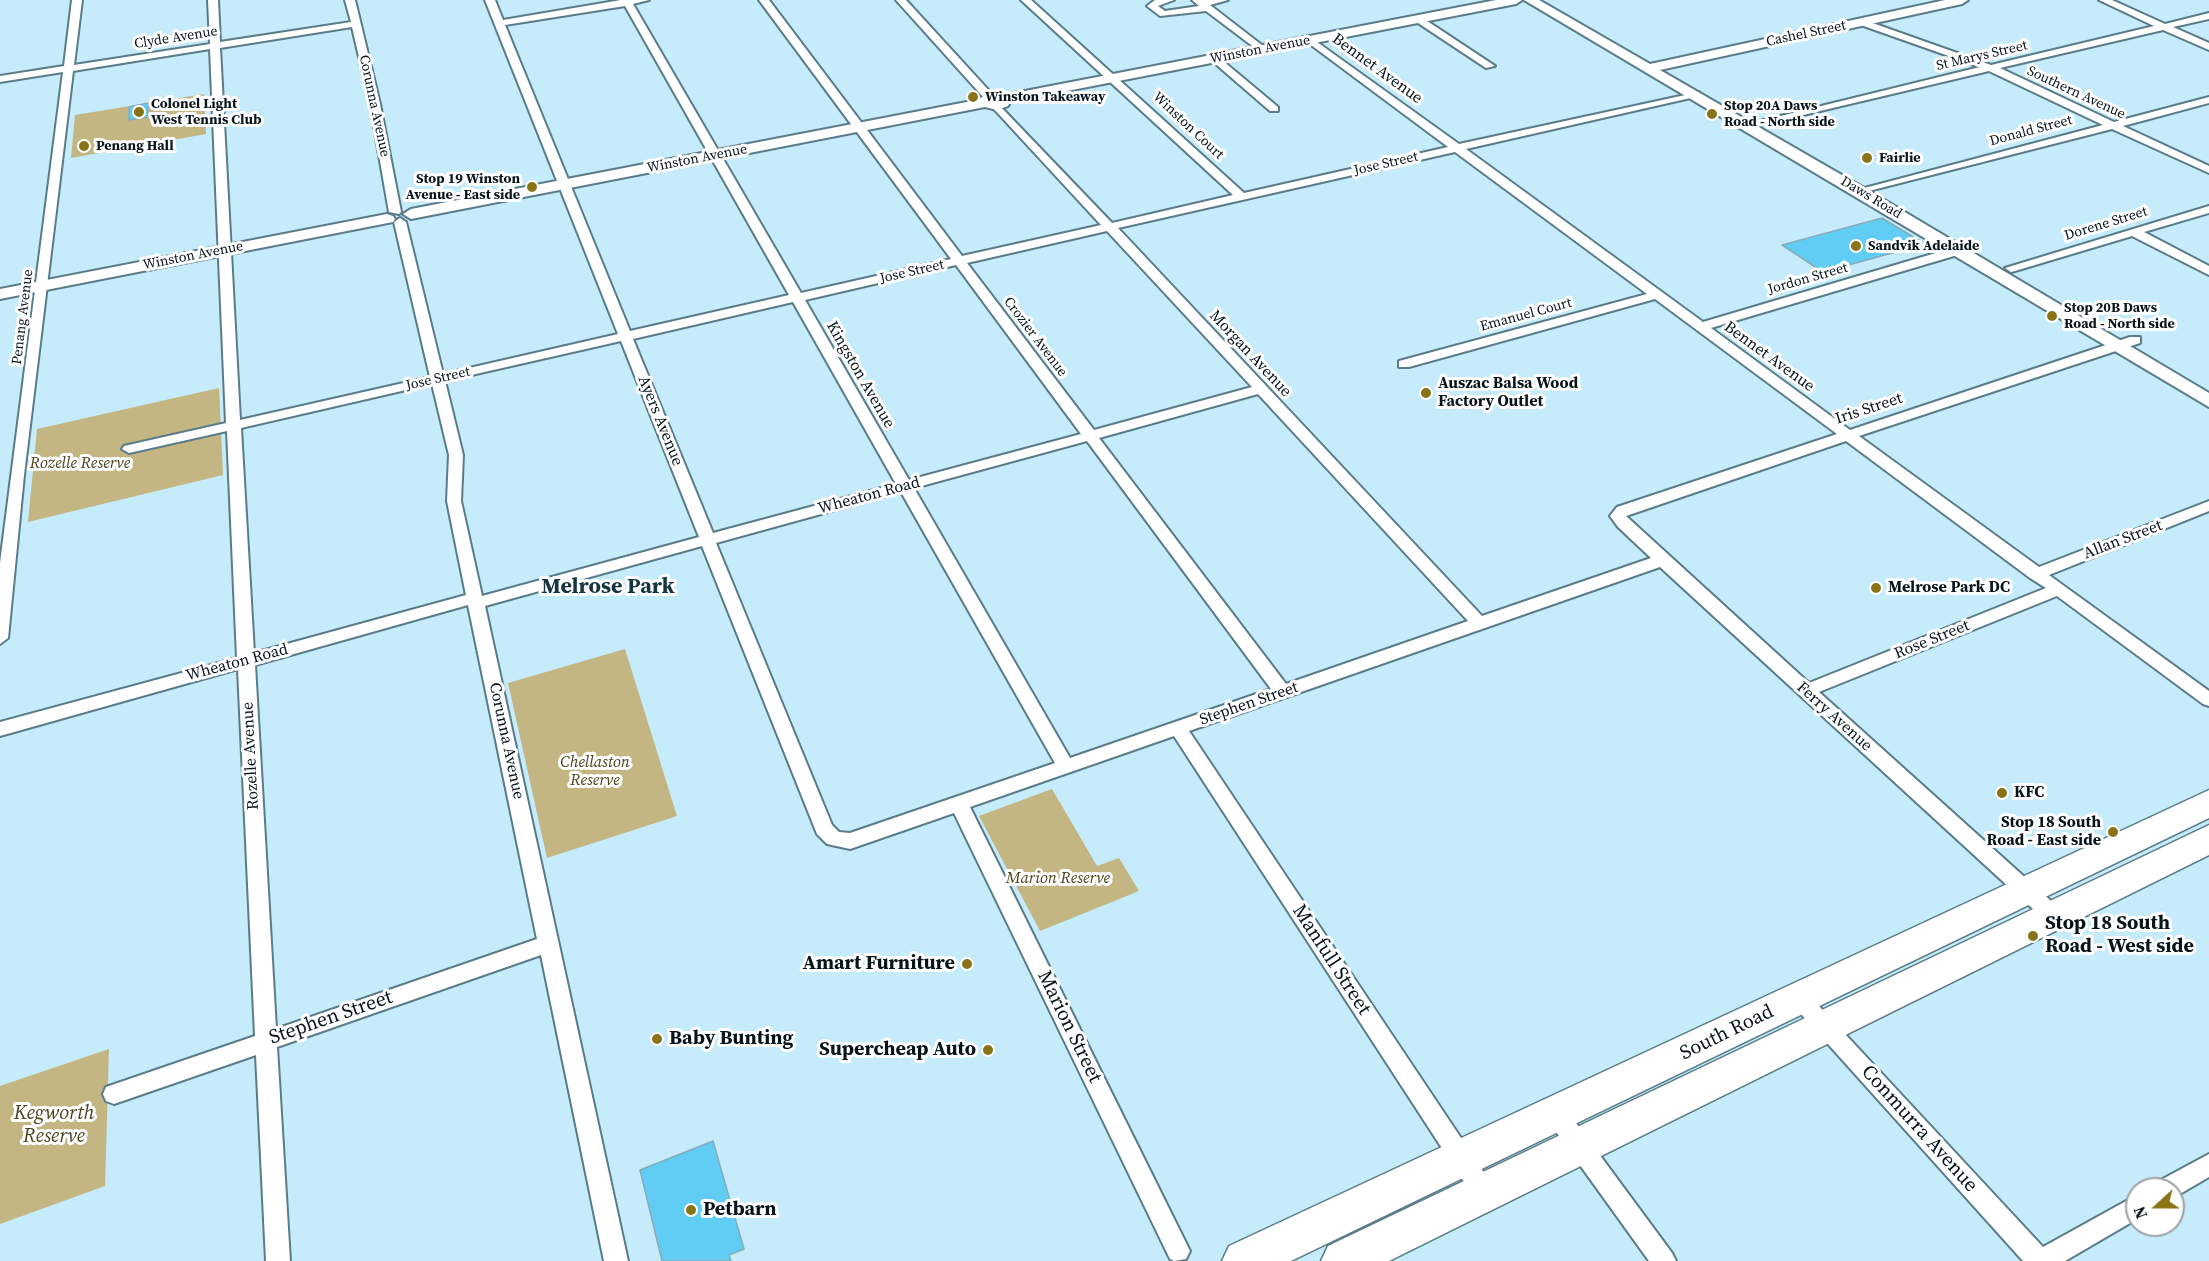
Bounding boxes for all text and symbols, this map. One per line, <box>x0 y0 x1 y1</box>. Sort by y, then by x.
street label: Cashel Street <box>1765 17 1847 51</box>
street label: Clyde Avenue <box>133 23 219 53</box>
street label: Bennet Avenue <box>1328 30 1426 108</box>
street label: Winston Avenue <box>1208 32 1312 68</box>
street label: St Marys Street <box>1935 37 2029 75</box>
street label: Corunna Avenue <box>355 53 393 159</box>
street label: Southern Avenue <box>2024 63 2128 123</box>
place label: Winston Takeaway <box>985 89 1105 105</box>
street label: Winston Court <box>1149 89 1227 163</box>
marker: Winston Takeaway <box>966 90 980 104</box>
place label: Colonel Light West Tennis Club <box>151 96 262 128</box>
place label: Stop 20A Daws Road - North side <box>1724 98 1835 130</box>
marker: Colonel Light West Tennis Club <box>132 105 146 119</box>
marker: Stop 20A Daws Road - North side <box>1705 107 1719 121</box>
street label: Donald Street <box>1988 112 2074 150</box>
place label: Penang Hall <box>96 138 174 154</box>
marker: Penang Hall <box>77 139 91 153</box>
street label: Winston Avenue <box>645 141 749 177</box>
street label: Jose Street <box>1352 148 1420 180</box>
place label: Fairlie <box>1879 150 1921 166</box>
marker: Fairlie <box>1860 151 1874 165</box>
place label: Stop 19 Winston Avenue - East side <box>406 171 520 204</box>
street label: Daws Road <box>1837 173 1905 223</box>
marker: Stop 19 Winston Avenue - East side <box>525 180 539 194</box>
street label: Dorene Street <box>2063 203 2149 245</box>
street label: Winston Avenue <box>141 238 245 274</box>
place label: Sandvik Adelaide <box>1868 238 1979 254</box>
marker: Sandvik Adelaide <box>1849 239 1863 253</box>
street label: Jose Street <box>878 256 946 288</box>
street label: Jordon Street <box>1766 260 1850 298</box>
street label: Penang Avenue <box>9 269 37 365</box>
street label: Crozier Avenue <box>1000 294 1070 380</box>
street label: Emanuel Court <box>1478 295 1574 335</box>
place label: Stop 20B Daws Road - North side <box>2064 300 2175 332</box>
street label: Morgan Avenue <box>1205 307 1295 401</box>
marker: Stop 20B Daws Road - North side <box>2045 309 2059 323</box>
street label: Kingston Avenue <box>822 318 898 432</box>
street label: Bennet Avenue <box>1720 318 1818 396</box>
street label: Jose Street <box>404 363 472 395</box>
street label: Ayers Avenue <box>633 373 687 469</box>
place label: Auszac Balsa Wood Factory Outlet <box>1438 374 1578 412</box>
marker: Auszac Balsa Wood Factory Outlet <box>1419 386 1433 400</box>
street label: Iris Street <box>1833 389 1905 429</box>
park label: Rozelle Reserve <box>30 454 130 474</box>
street label: Wheaton Road <box>816 473 922 519</box>
street label: Allan Street <box>2081 516 2165 564</box>
district label: Melrose Park <box>541 574 675 600</box>
place label: Melrose Park DC <box>1888 578 2010 598</box>
marker: Melrose Park DC <box>1869 581 1883 595</box>
street label: Rose Street <box>1892 616 1972 664</box>
street label: Wheaton Road <box>184 640 290 686</box>
street label: Stephen Street <box>1197 678 1301 730</box>
street label: Ferry Avenue <box>1792 678 1876 756</box>
street label: Corunna Avenue <box>484 681 528 801</box>
street label: Rozelle Avenue <box>239 701 263 811</box>
park label: Chellaston Reserve <box>560 753 630 791</box>
place label: KFC <box>2014 783 2044 803</box>
marker: KFC <box>1995 786 2009 800</box>
place label: Stop 18 South Road - East side <box>1987 813 2101 851</box>
marker: Stop 18 South Road - East side <box>2106 825 2120 839</box>
park label: Marion Reserve <box>1006 869 1110 889</box>
street label: Manfull Street <box>1286 900 1376 1020</box>
place label: Stop 18 South Road - West side <box>2045 912 2194 959</box>
marker: Stop 18 South Road - West side <box>2026 929 2040 943</box>
place label: Amart Furniture <box>803 952 955 976</box>
marker: Amart Furniture <box>960 957 974 971</box>
street label: Marion Street <box>1032 967 1106 1087</box>
street label: Stephen Street <box>266 986 396 1050</box>
street label: South Road <box>1676 1000 1778 1066</box>
place label: Baby Bunting <box>669 1027 793 1051</box>
marker: Baby Bunting <box>650 1032 664 1046</box>
place label: Supercheap Auto <box>819 1038 976 1062</box>
marker: Supercheap Auto <box>981 1043 995 1057</box>
street label: Conmurra Avenue <box>1856 1061 1982 1197</box>
park label: Kegworth Reserve <box>14 1102 94 1149</box>
north arrow <box>2125 1177 2185 1237</box>
place label: Petbarn <box>703 1198 777 1222</box>
marker: Petbarn <box>684 1203 698 1217</box>
text: N <box>2128 1203 2152 1222</box>

